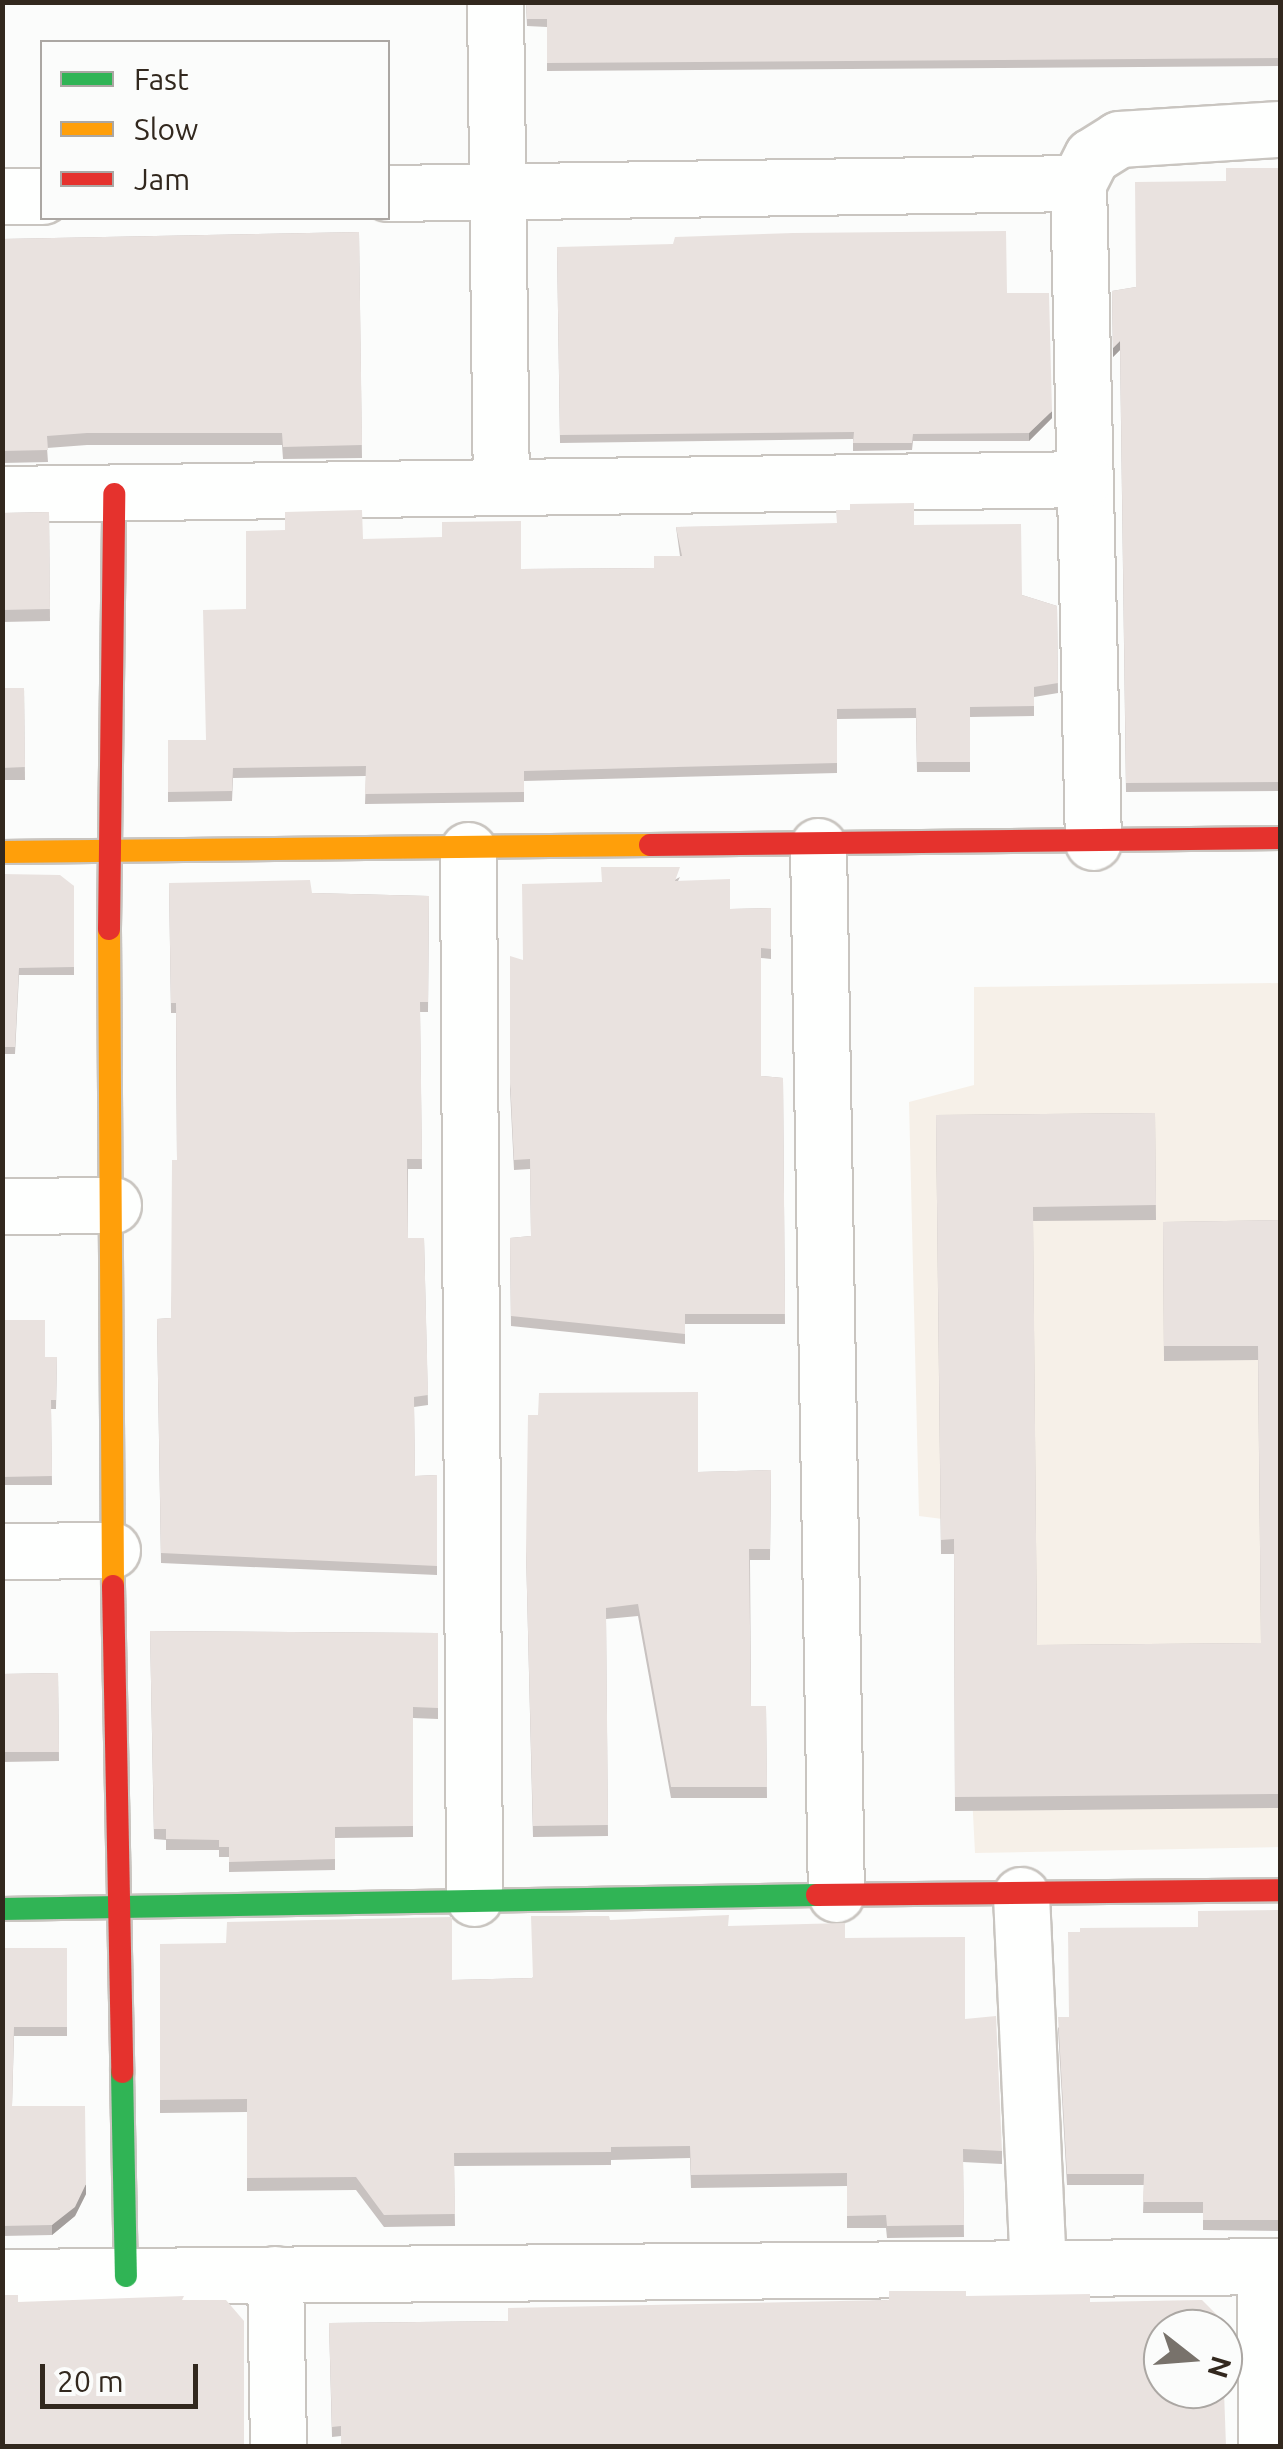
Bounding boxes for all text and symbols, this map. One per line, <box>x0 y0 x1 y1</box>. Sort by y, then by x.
legend <box>40 40 390 220</box>
text: Fast <box>134 62 189 96</box>
text: Slow <box>134 112 198 146</box>
text: Jam <box>134 162 190 196</box>
north arrow <box>1143 2309 1243 2409</box>
scale bar <box>45 2344 202 2406</box>
text: N <box>1202 2353 1238 2382</box>
text: 20 m <box>57 2364 124 2398</box>

